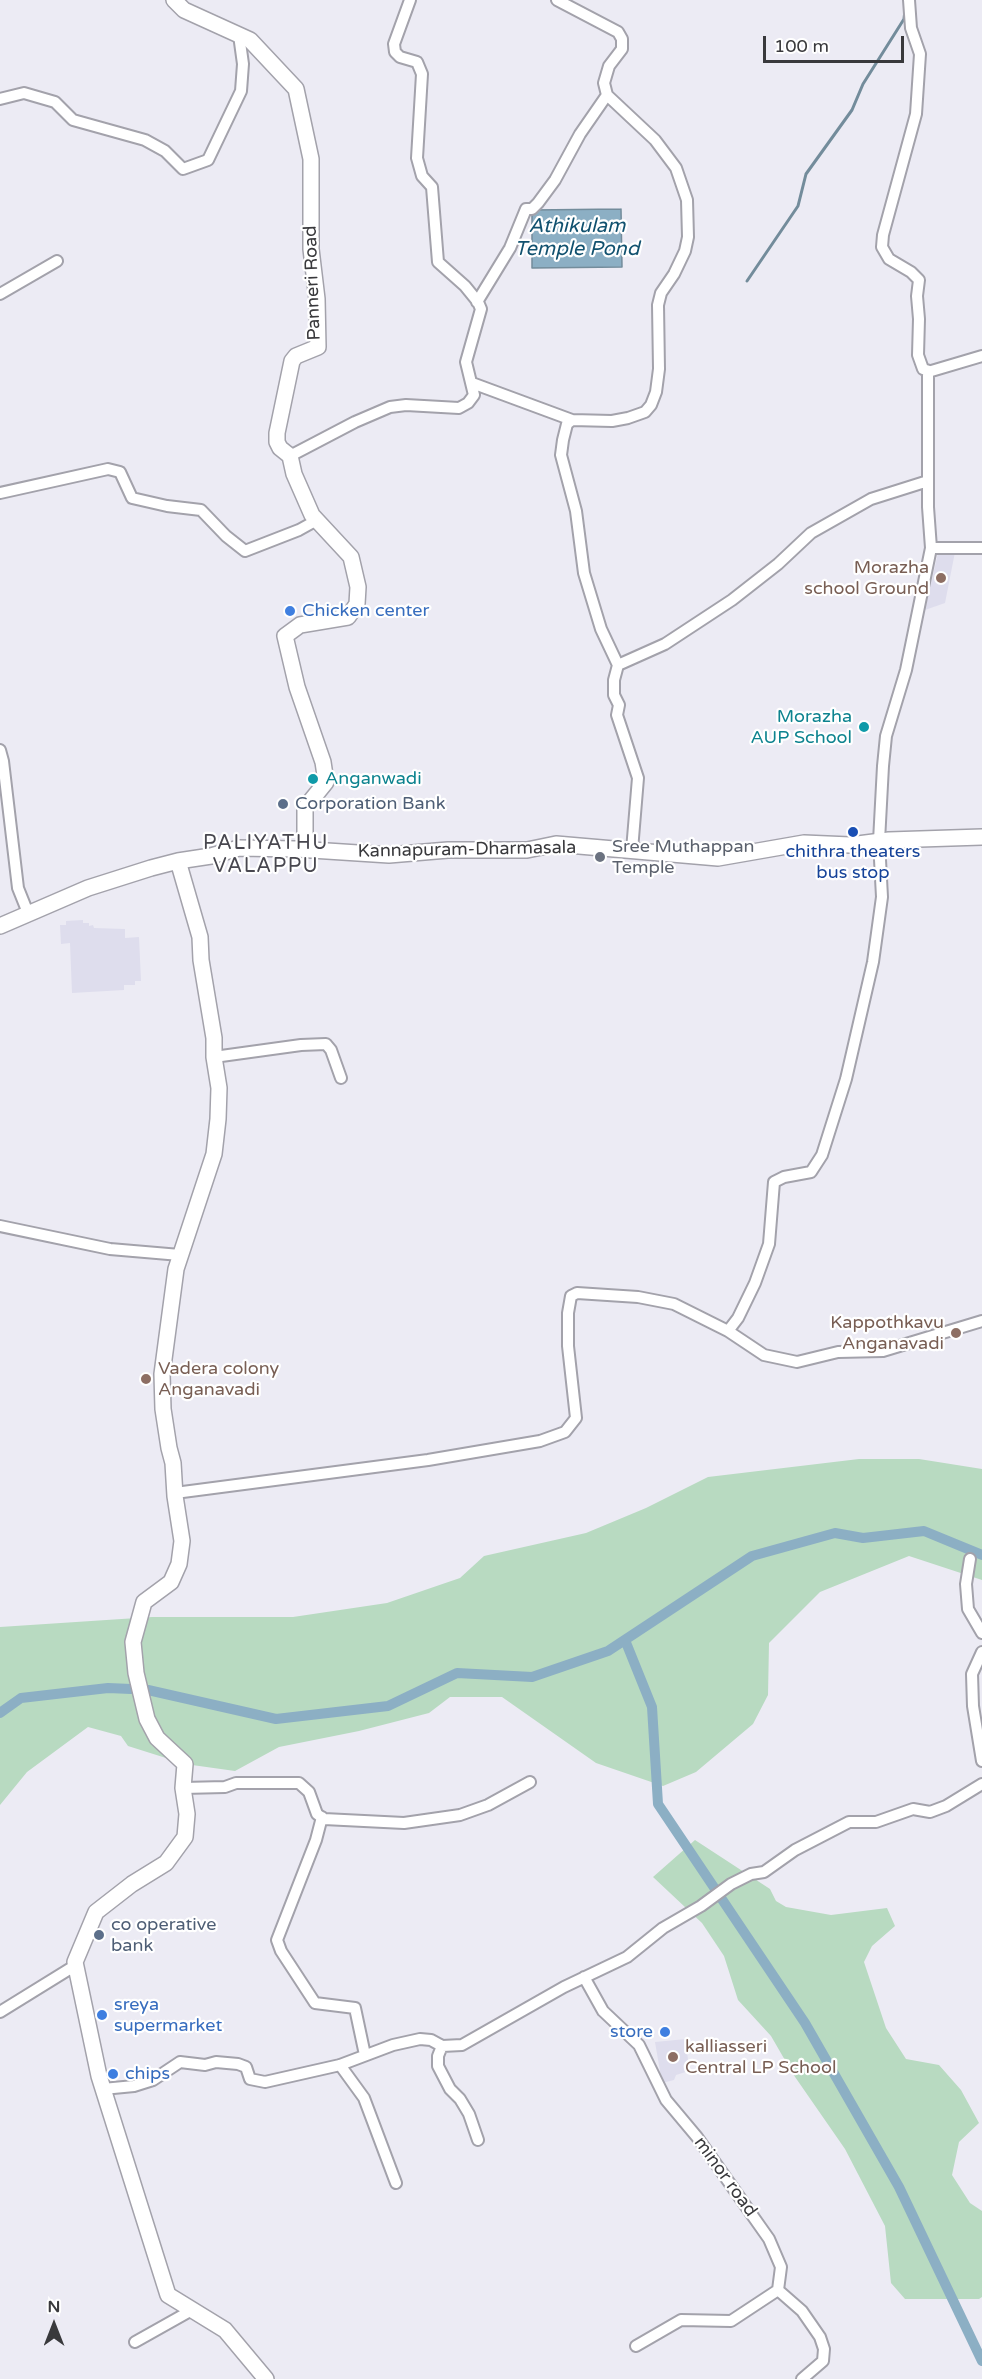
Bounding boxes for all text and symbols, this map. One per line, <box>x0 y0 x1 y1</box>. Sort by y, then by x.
scale bar <box>766 24 907 62</box>
text: 100 m <box>774 35 829 57</box>
water label: Athikulam Temple Pond <box>515 215 639 262</box>
street label: Panneri Road <box>300 225 326 341</box>
place label: Morazha school Ground <box>804 557 929 600</box>
marker: Morazha school Ground <box>934 571 948 585</box>
place label: Chicken center <box>302 600 429 622</box>
marker: Chicken center <box>283 604 297 618</box>
place label: Morazha AUP School <box>750 706 852 748</box>
marker: Morazha AUP School <box>857 720 871 734</box>
place label: Anganwadi <box>325 768 422 790</box>
marker: Anganwadi <box>306 772 320 786</box>
place label: Corporation Bank <box>295 793 445 815</box>
marker: Corporation Bank <box>276 797 290 811</box>
marker: chithra theaters bus stop <box>846 825 860 839</box>
district label: PALIYATHU VALAPPU <box>203 832 329 879</box>
place label: Sree Muthappan Temple <box>612 836 754 878</box>
street label: Kannapuram-Dharmasala <box>357 837 577 863</box>
place label: chithra theaters bus stop <box>786 841 920 884</box>
marker: Sree Muthappan Temple <box>593 850 607 864</box>
place label: Kappothkavu Anganavadi <box>830 1312 944 1354</box>
marker: Kappothkavu Anganavadi <box>949 1326 963 1340</box>
place label: Vadera colony Anganavadi <box>158 1358 279 1400</box>
marker: Vadera colony Anganavadi <box>139 1372 153 1386</box>
place label: co operative bank <box>111 1914 216 1956</box>
marker: co operative bank <box>92 1928 106 1942</box>
place label: sreya supermarket <box>114 1994 222 2036</box>
marker: sreya supermarket <box>95 2008 109 2022</box>
place label: store <box>610 2021 653 2043</box>
marker: store <box>658 2025 672 2039</box>
place label: kalliasseri Central LP School <box>685 2036 836 2078</box>
marker: kalliasseri Central LP School <box>666 2050 680 2064</box>
place label: chips <box>125 2063 170 2085</box>
marker: chips <box>106 2067 120 2081</box>
street label: minor road <box>689 2133 761 2221</box>
north arrow <box>24 2295 84 2355</box>
text: N <box>48 2297 60 2317</box>

